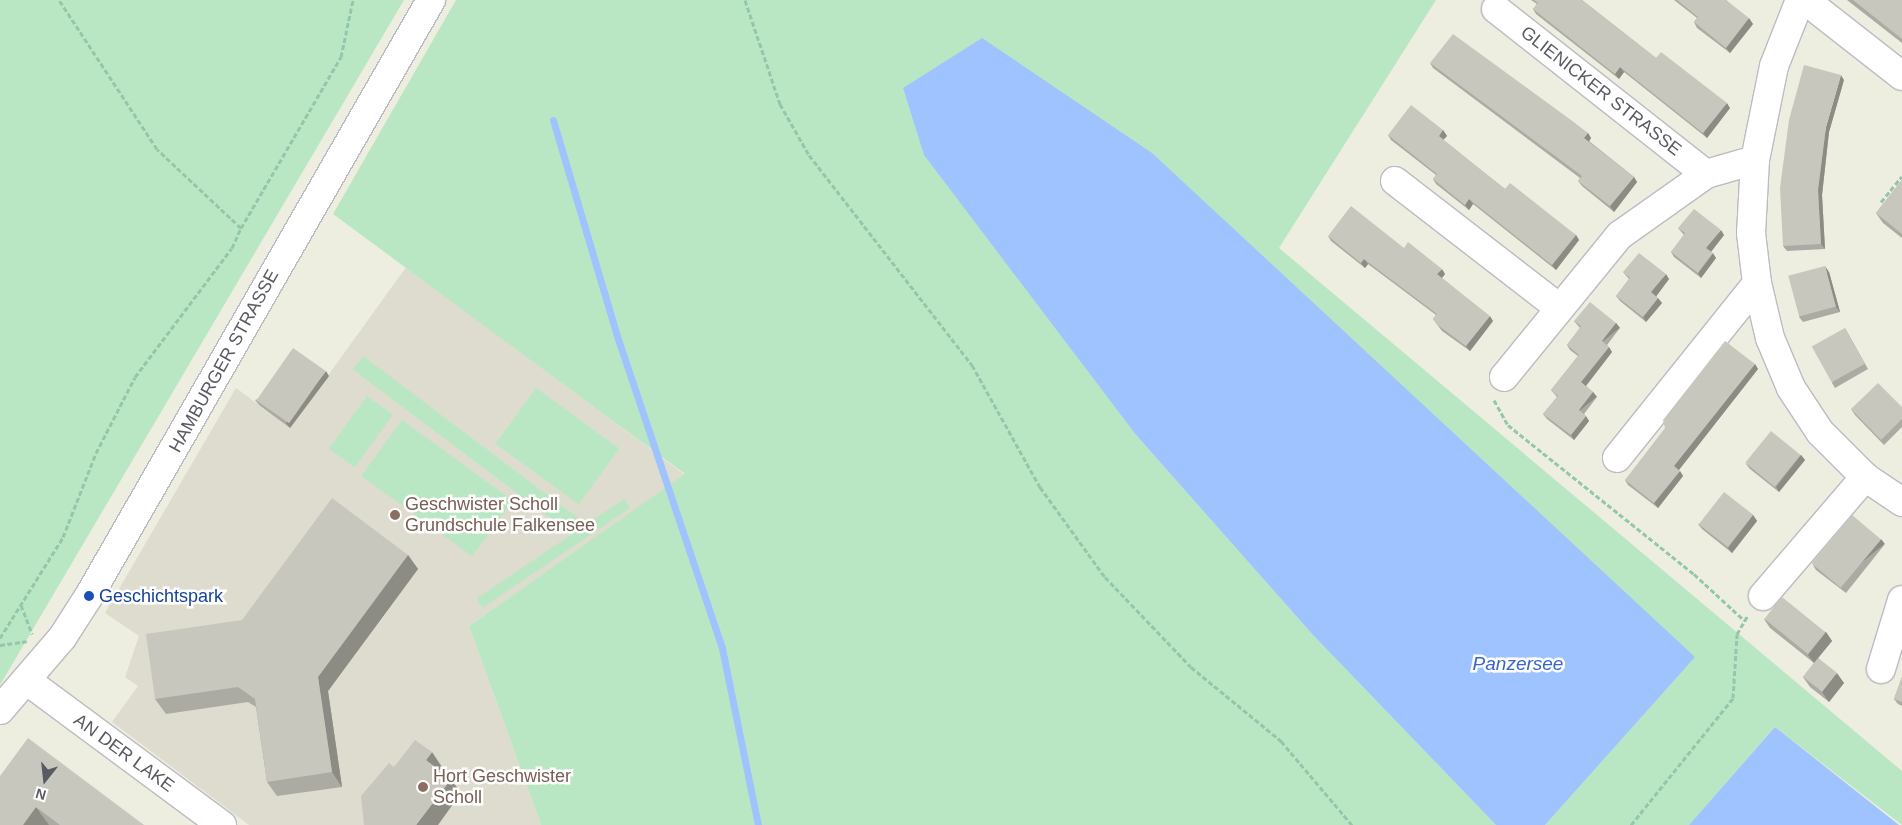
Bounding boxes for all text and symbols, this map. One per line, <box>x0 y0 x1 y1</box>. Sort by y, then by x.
street label: GLIENICKER STRASSE <box>1516 22 1686 160</box>
street label: HAMBURGER STRASSE <box>165 266 283 456</box>
place label: Geschwister Scholl Grundschule Falkensee <box>405 494 595 536</box>
marker: Geschwister Scholl Grundschule Falkensee <box>389 509 401 521</box>
place label: Geschichtspark <box>99 585 223 607</box>
marker: Geschichtspark <box>83 590 95 602</box>
water label: Panzersee <box>1473 653 1563 675</box>
street label: AN DER LAKE <box>69 709 179 797</box>
north arrow <box>20 755 70 805</box>
place label: Hort Geschwister Scholl <box>433 766 571 809</box>
marker: Hort Geschwister Scholl <box>417 781 429 793</box>
text: N <box>34 785 48 804</box>

